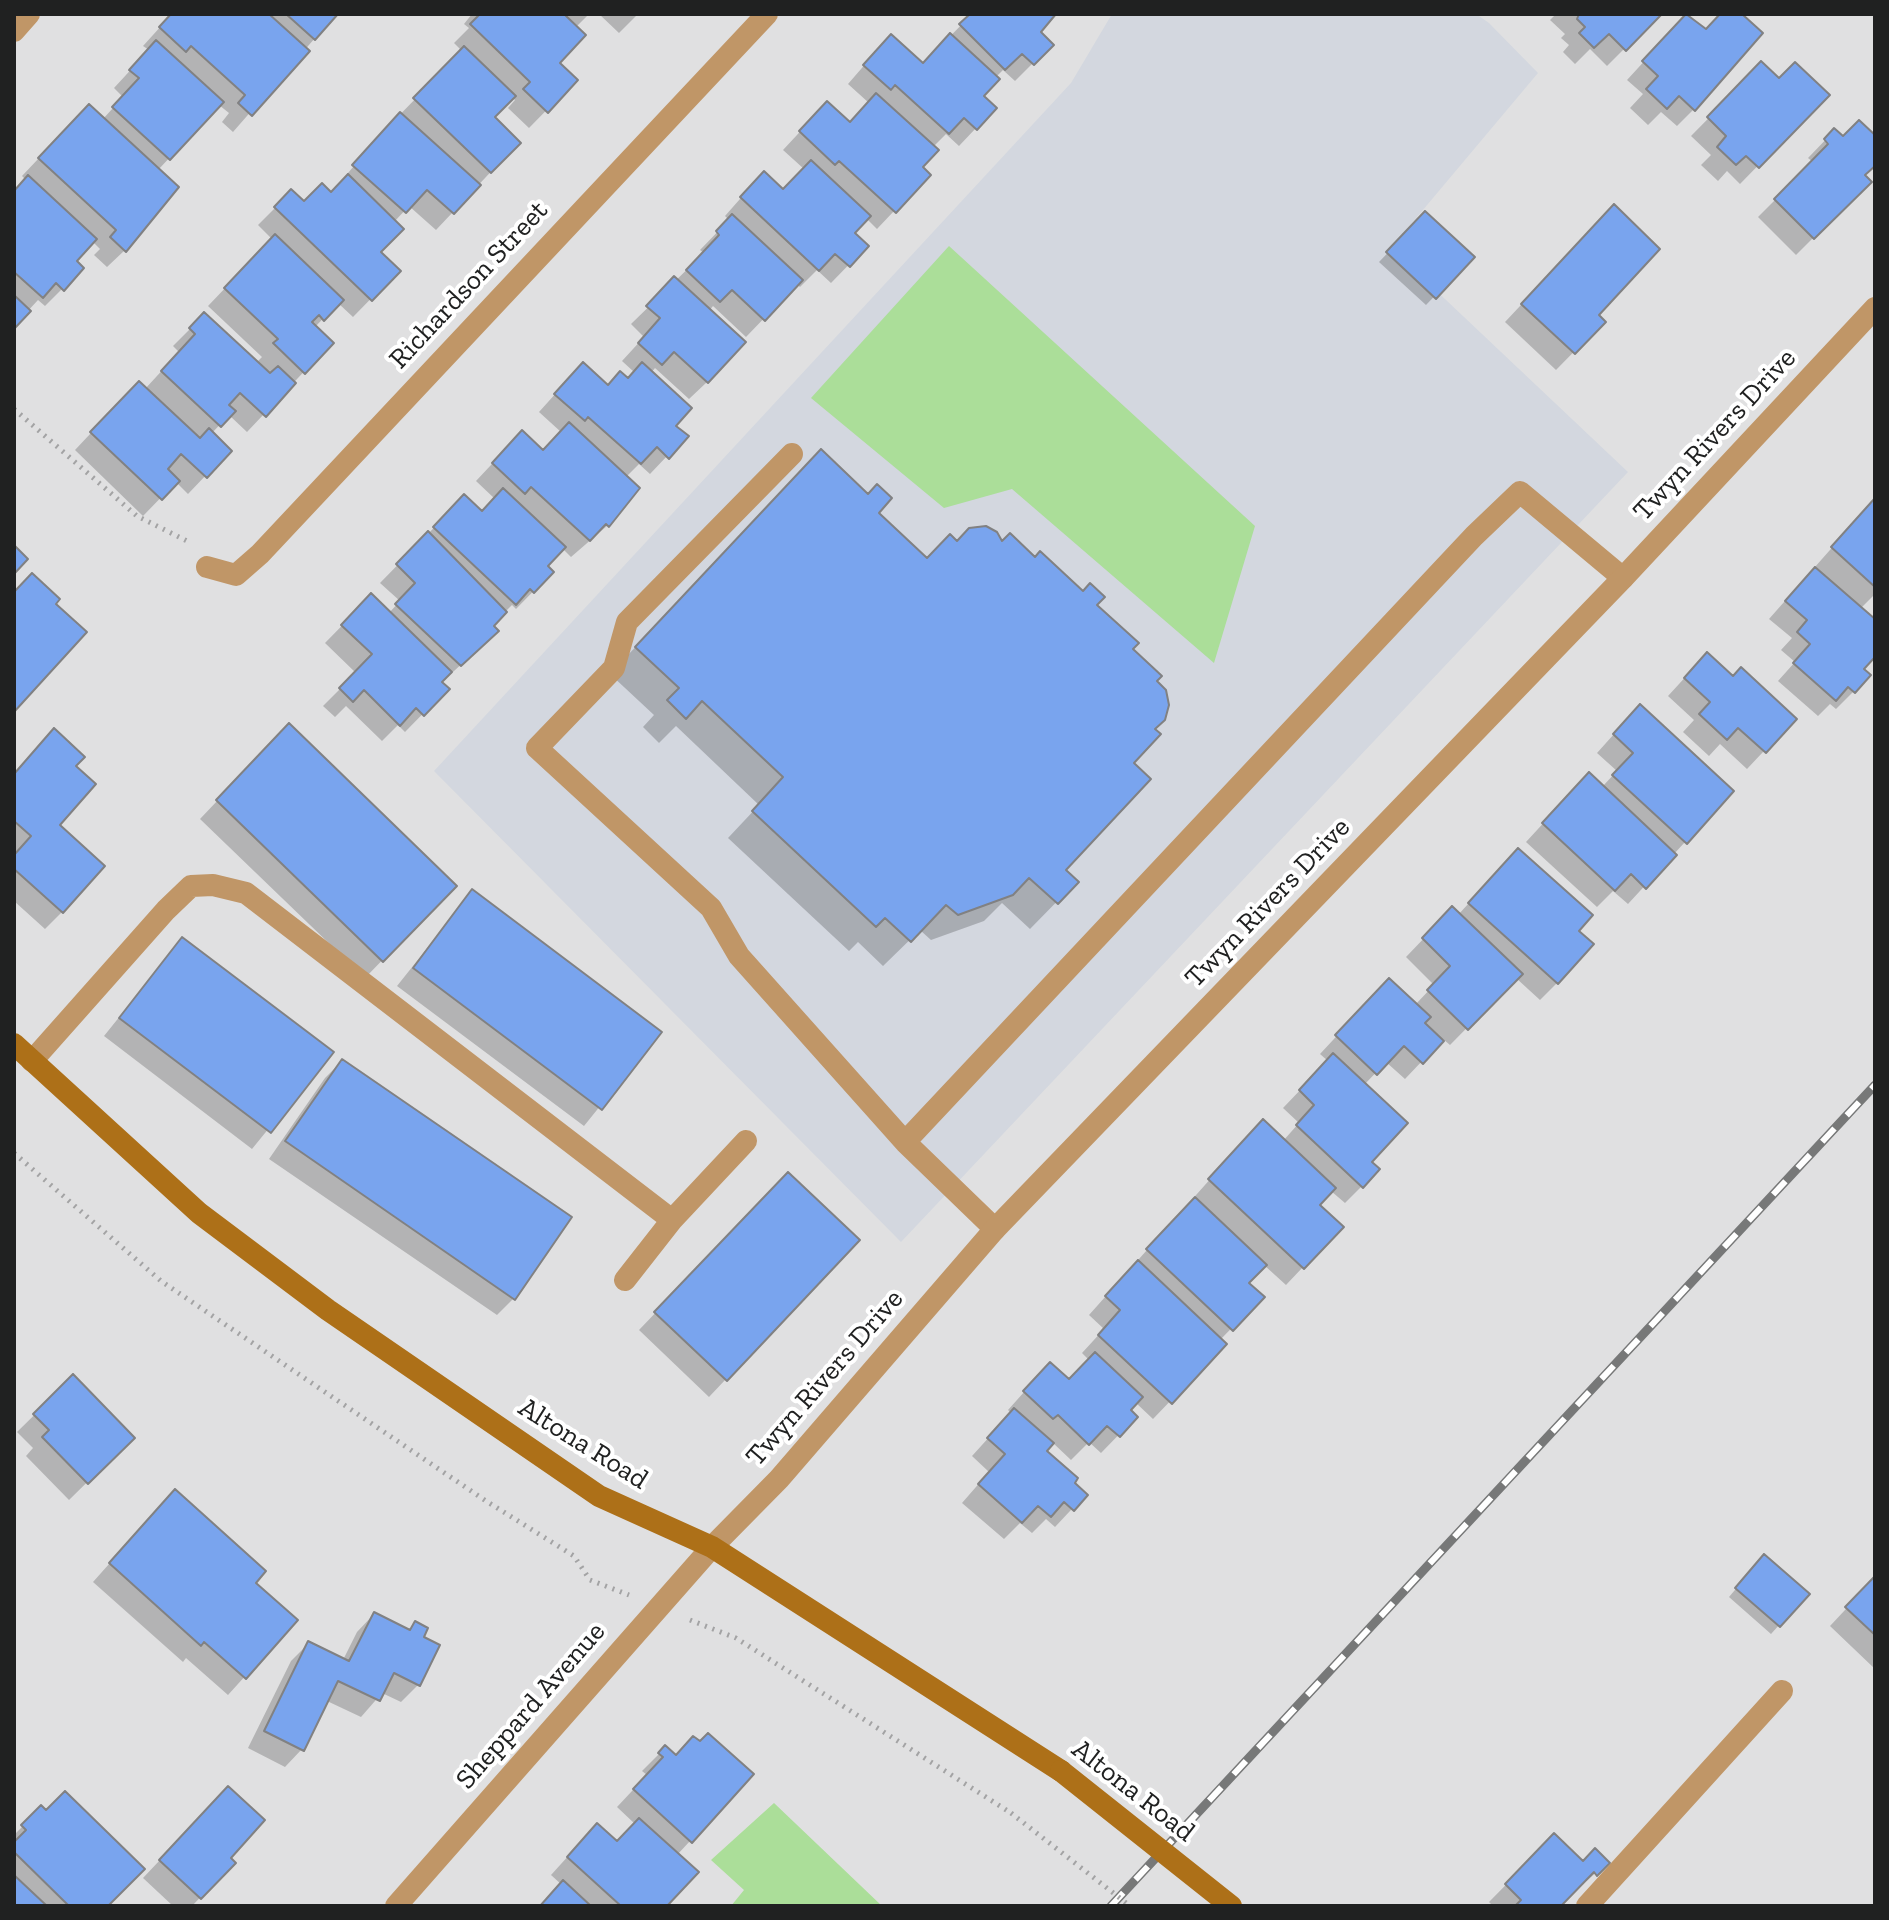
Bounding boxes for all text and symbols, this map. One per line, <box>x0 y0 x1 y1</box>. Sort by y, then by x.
street label: Richardson Street <box>383 194 555 376</box>
street label: Twyn Rivers Drive <box>1627 342 1803 528</box>
street label: Twyn Rivers Drive <box>1178 811 1358 995</box>
street label: Twyn Rivers Drive <box>739 1283 911 1473</box>
street label: Altona Road <box>512 1391 654 1497</box>
street label: Sheppard Avenue <box>449 1616 613 1796</box>
street label: Altona Road <box>1065 1733 1201 1849</box>

